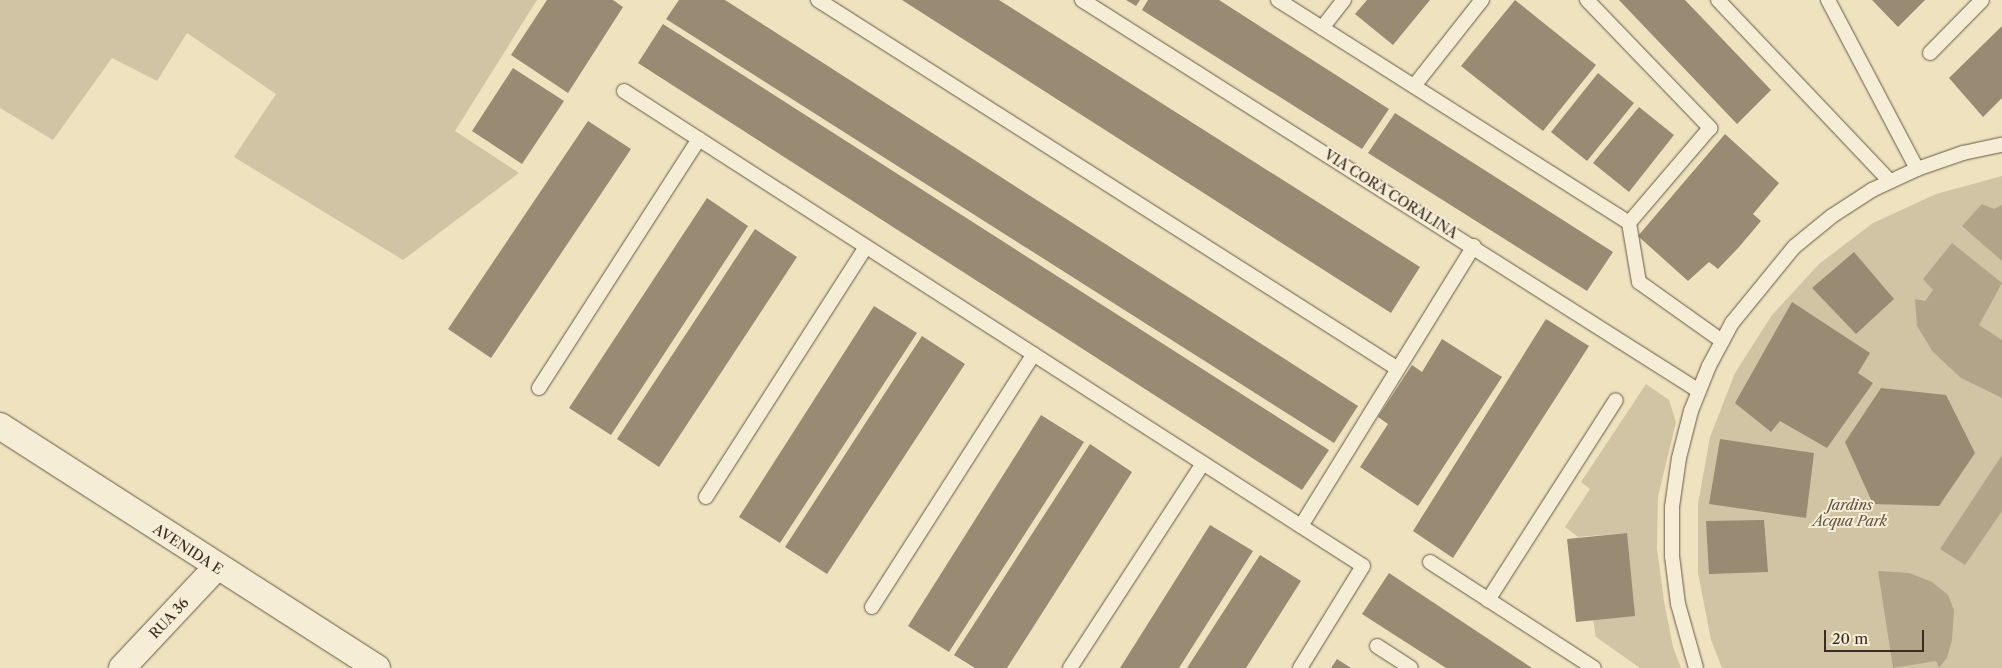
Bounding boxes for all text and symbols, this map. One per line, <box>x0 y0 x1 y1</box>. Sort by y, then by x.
street label: VIA CORA CORALINA <box>1321 146 1461 242</box>
park label: Jardins Acqua Park <box>1813 497 1887 530</box>
street label: AVENIDA E <box>150 520 226 578</box>
street label: RUA 36 <box>146 594 192 642</box>
scale bar <box>1827 620 1927 652</box>
text: 20 m <box>1832 629 1868 648</box>

